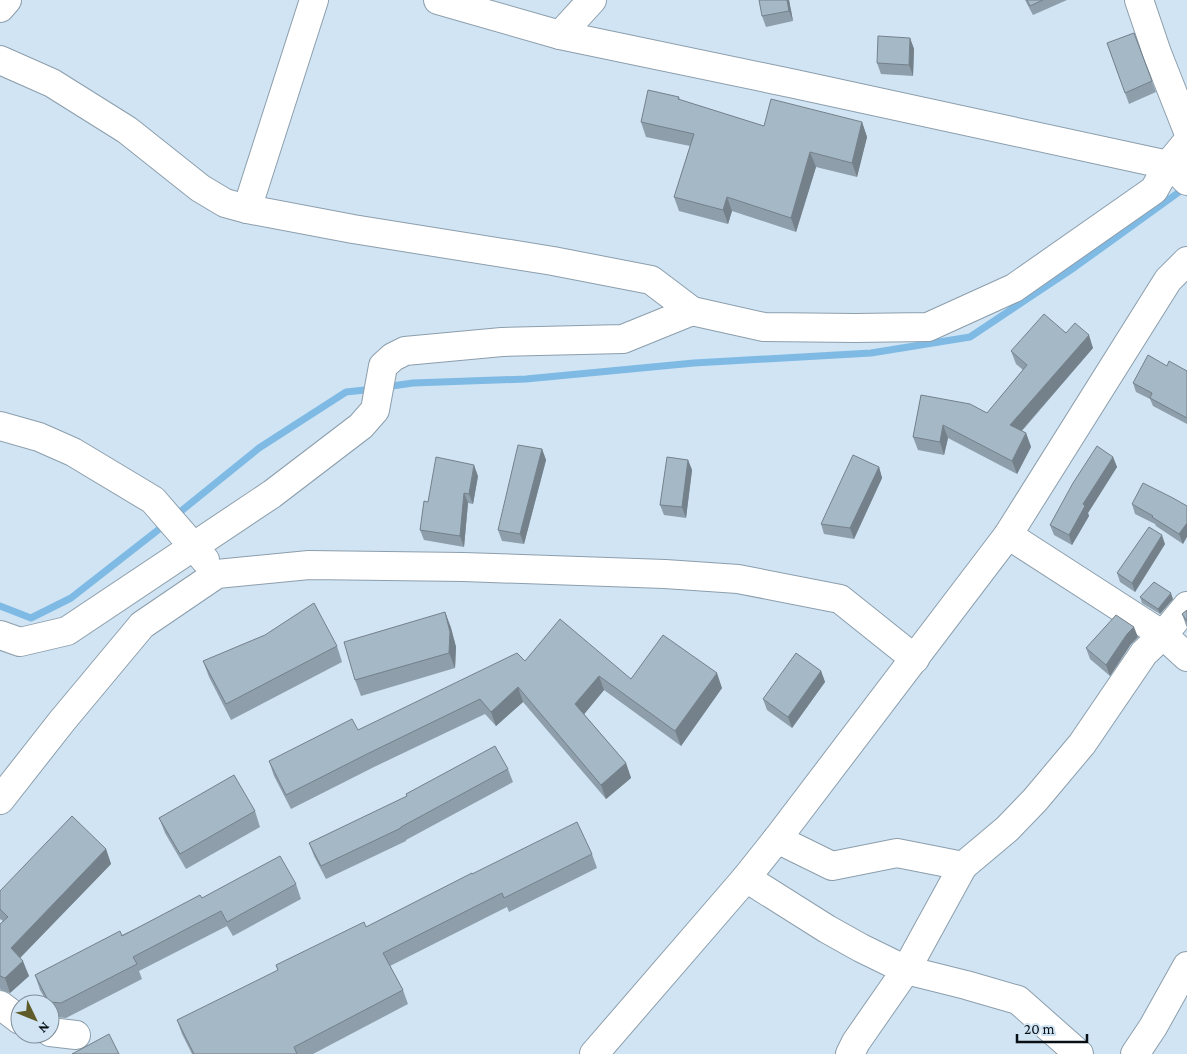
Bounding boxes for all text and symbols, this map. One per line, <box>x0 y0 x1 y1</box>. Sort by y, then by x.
north arrow <box>10 994 60 1044</box>
scale bar <box>1017 1012 1087 1044</box>
text: N <box>35 1019 54 1037</box>
text: 20 m <box>1024 1021 1055 1037</box>

